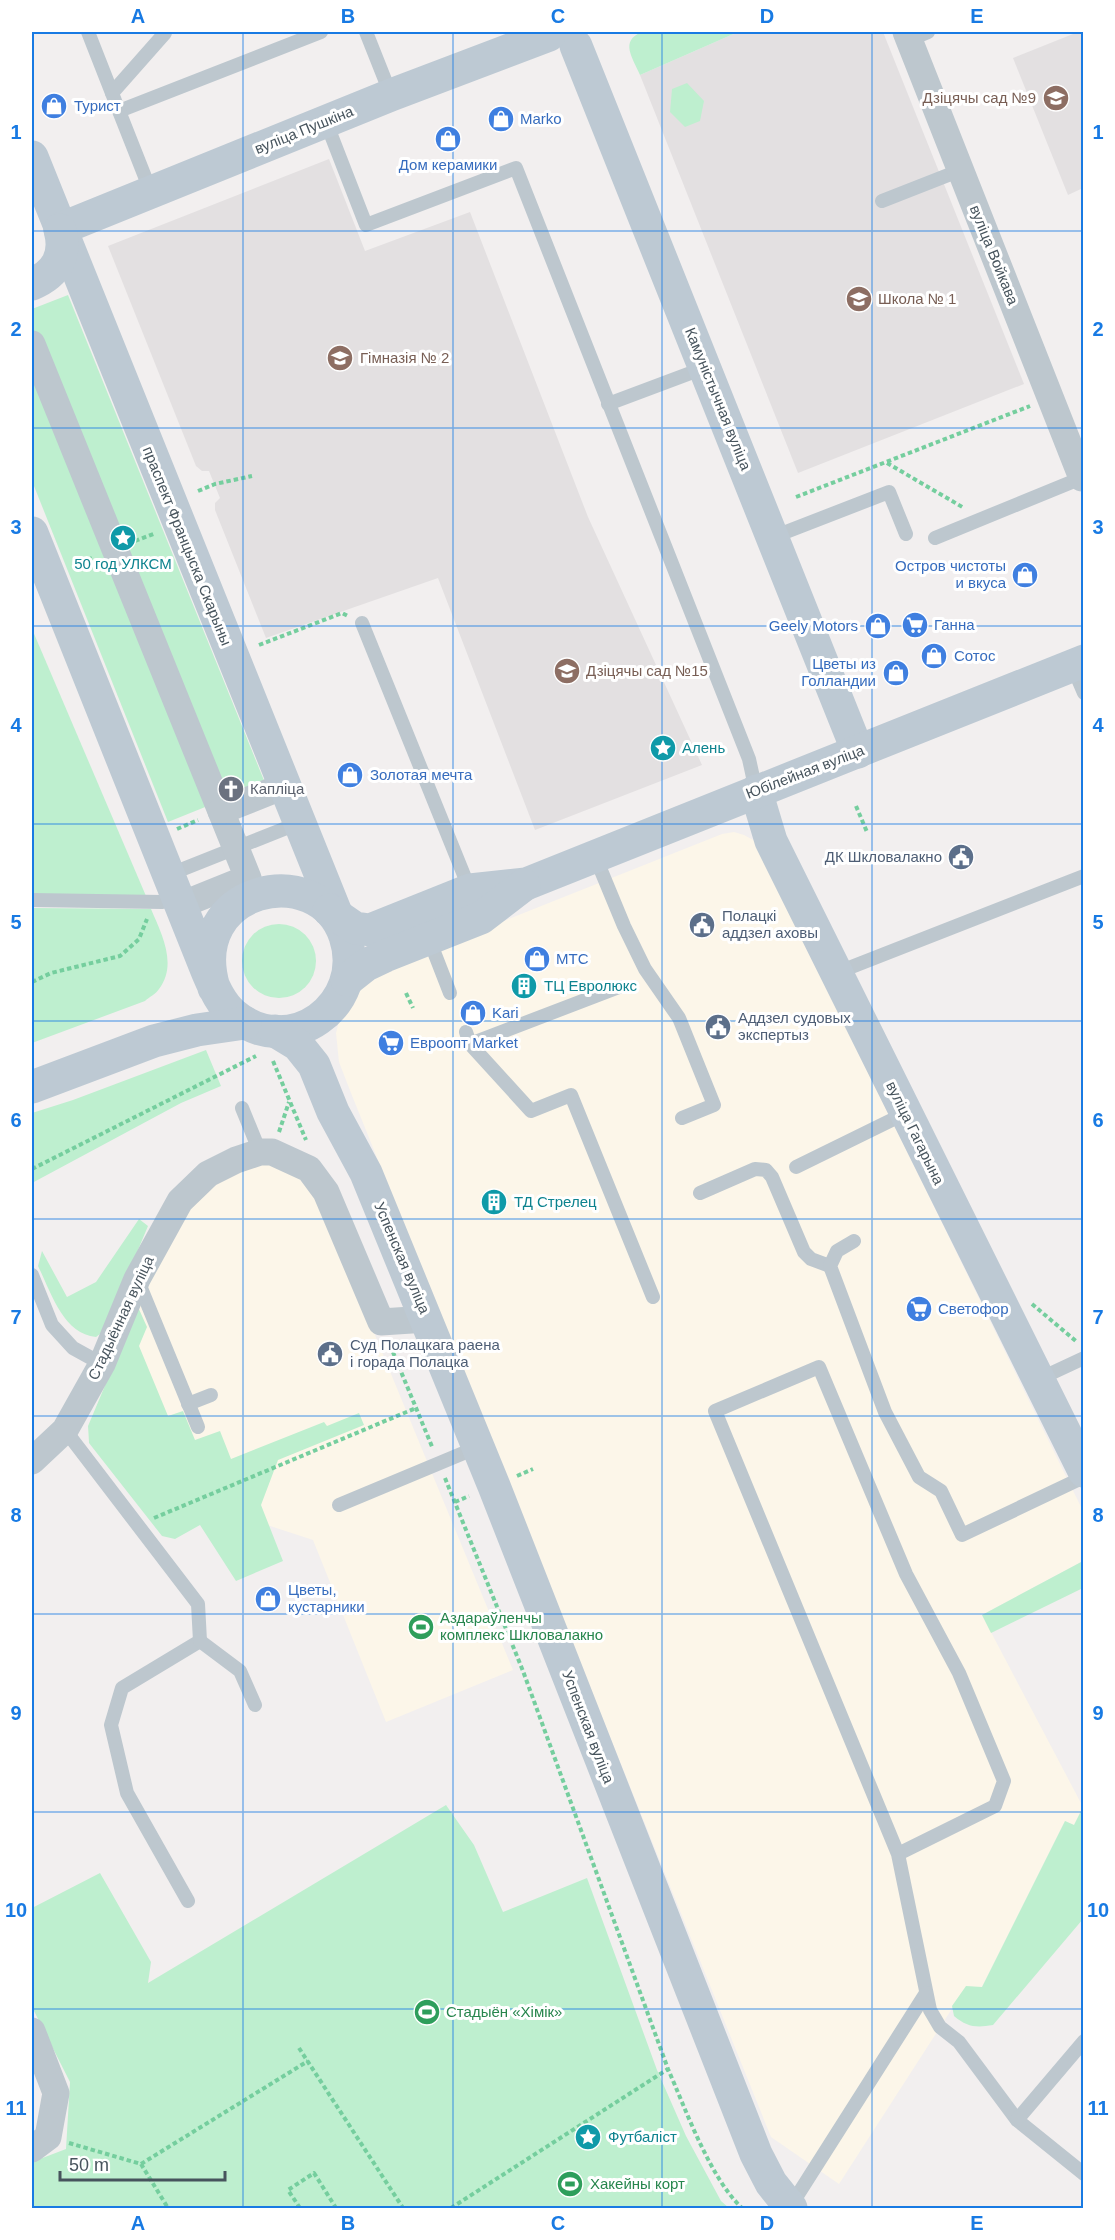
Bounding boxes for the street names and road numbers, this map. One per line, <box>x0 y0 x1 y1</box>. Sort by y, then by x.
street label: вуліца Пушкіна <box>252 102 356 157</box>
street label: вуліца Войкава <box>967 202 1022 308</box>
street label: Камуністычная вуліца <box>682 325 755 473</box>
street label: праспект Францыска Скарыны <box>140 444 235 648</box>
street label: Юбілейная вуліца <box>743 741 867 802</box>
street label: вуліца Гагарына <box>883 1078 948 1188</box>
street label: Успенская вуліца <box>371 1199 434 1317</box>
street label: Стадыённая вуліца <box>84 1253 157 1382</box>
street label: Успенская вуліца <box>559 1668 618 1786</box>

